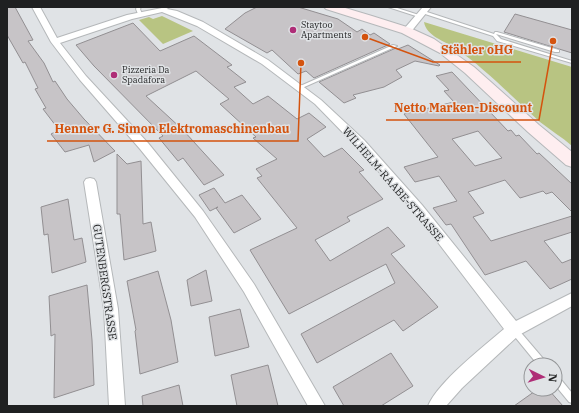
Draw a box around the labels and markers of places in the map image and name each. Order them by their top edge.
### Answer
place label: Staytoo Apartments [301,19,352,40]
marker: Staytoo Apartments [288,25,298,35]
callout: Stähler oHG [433,38,521,62]
place label: Pizzeria Da Spadafora [122,64,170,85]
marker: Pizzeria Da Spadafora [109,70,119,80]
callout: Netto Marken-Discount [386,96,539,120]
callout: Henner G. Simon Elektromaschinenbau [47,117,298,141]

